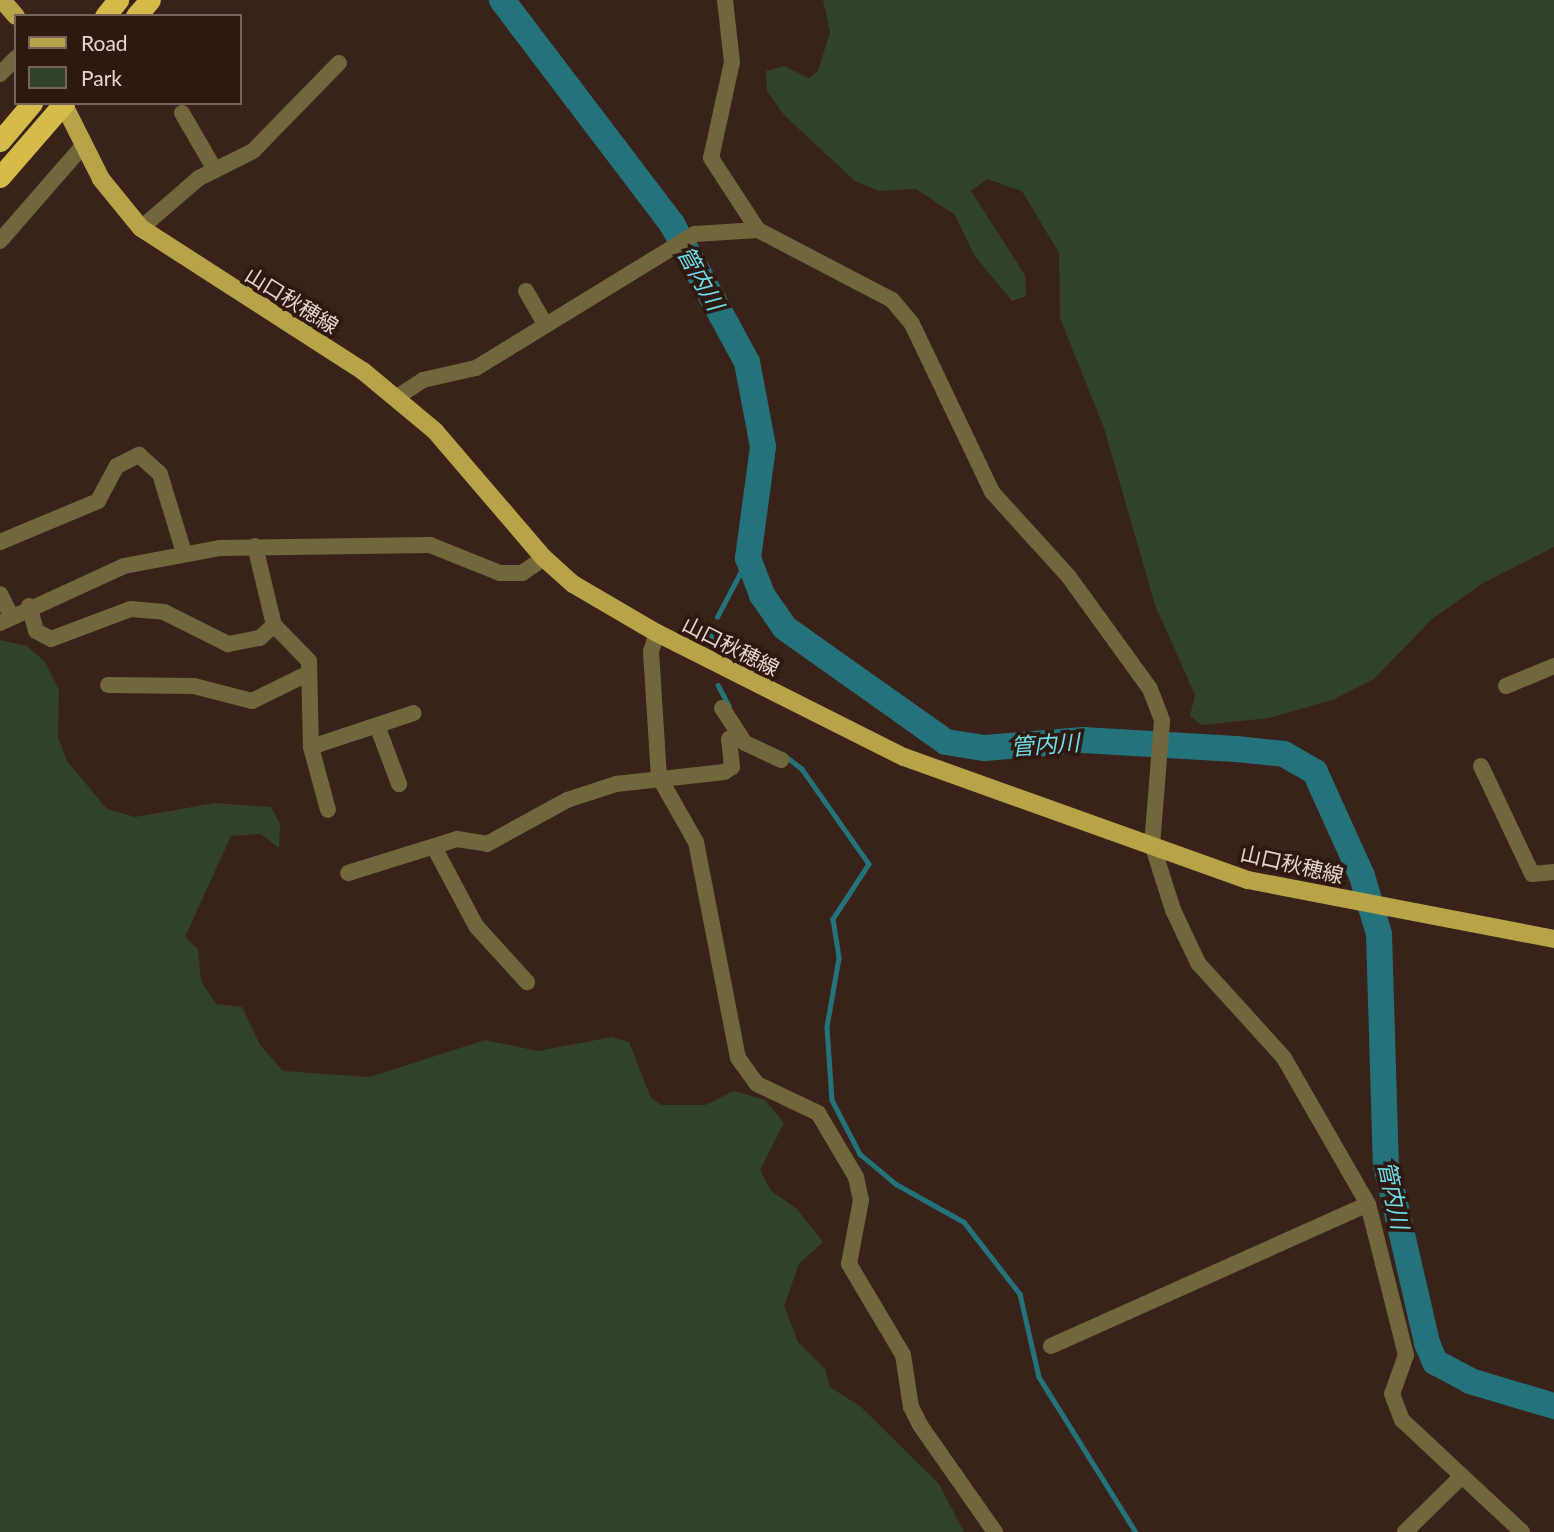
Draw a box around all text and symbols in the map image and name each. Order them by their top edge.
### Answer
legend [14,14,242,105]
text: Road [81,30,128,55]
text: Park [81,65,122,90]
water label: 管内川 [672,241,730,315]
street label: 山口秋穂線 [241,261,343,339]
street label: 山口秋穂線 [679,611,783,681]
water label: 管内川 [1010,728,1080,760]
street label: 山口秋穂線 [1238,840,1346,888]
water label: 管内川 [1373,1158,1415,1232]

